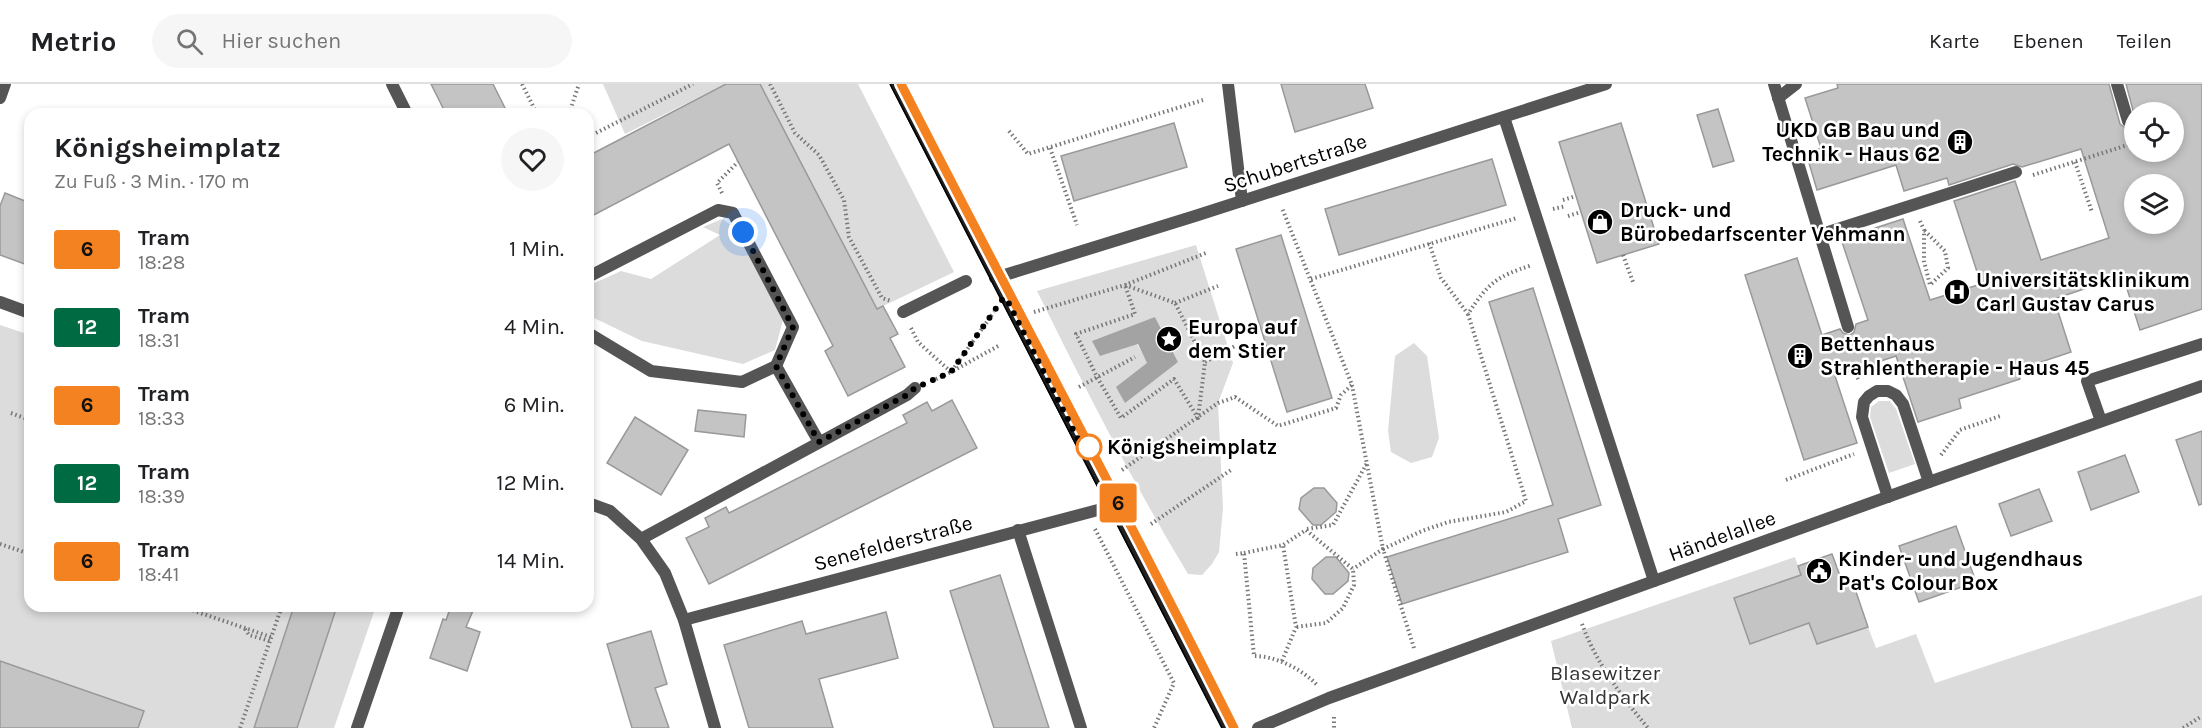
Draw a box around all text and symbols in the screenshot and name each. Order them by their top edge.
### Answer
search box [152,14,572,68]
text: Metrio [30,25,116,58]
icon: search [173,25,206,58]
text: Hier suchen [221,28,341,54]
text: Karte [1929,29,1980,53]
text: Ebenen [2013,29,2084,53]
text: Teilen [2117,29,2172,53]
map controls [2124,102,2184,234]
button: locate [2124,102,2184,162]
place label: UKD GB Bau und Technik - Haus 62 [1762,118,1940,166]
building icon: UKD GB Bau und Technik - Haus 62 [1945,127,1975,157]
button: heart [501,128,564,191]
street label: Schubertstraße [1220,129,1370,197]
text: Königsheimplatz [54,131,281,164]
text: Zu Fuß · 3 Min. · 170 m [54,170,250,193]
button: layers [2124,174,2184,234]
place label: Druck- und Bürobedarfscenter Vehmann [1620,198,1906,246]
shop icon: Druck- und Bürobedarfscenter Vehmann [1585,207,1615,237]
your location [728,217,758,247]
text: Tram [138,225,190,251]
text: 1 Min. [509,236,564,262]
text: 6 [81,237,93,261]
text: 18:28 [138,251,185,274]
place label: Universitätsklinikum Carl Gustav Carus [1976,268,2190,316]
hospital icon: Universitätsklinikum Carl Gustav Carus [1942,277,1972,307]
text: Tram [138,303,190,329]
text: 4 Min. [504,314,564,340]
text: 12 [77,315,97,339]
place label: Europa auf dem Stier [1188,315,1297,363]
place icon: Europa auf dem Stier [1154,324,1184,354]
text: 18:31 [138,329,180,352]
place label: Bettenhaus Strahlentherapie - Haus 45 [1820,332,2090,380]
building icon: Bettenhaus Strahlentherapie - Haus 45 [1785,341,1815,371]
text: Tram [138,381,190,407]
text: 6 Min. [504,392,564,418]
text: 6 [81,393,93,417]
text: 18:33 [138,407,185,430]
marker: Königsheimplatz [1076,434,1102,460]
place label: Königsheimplatz [1107,435,1277,459]
text: Tram [138,459,190,485]
text: 12 Min. [496,470,564,496]
text: 12 [77,471,97,495]
line badge: 6 [1098,484,1138,522]
text: 18:39 [138,485,185,508]
text: 6 [1112,491,1124,515]
street label: Händelallee [1665,506,1779,566]
street label: Senefelderstraße [811,510,975,576]
text: Tram [138,537,190,563]
place label: Kinder- und Jugendhaus Pat's Colour Box [1838,547,2083,595]
text: 14 Min. [497,548,564,574]
text: 6 [81,549,93,573]
public building icon: Kinder- und Jugendhaus Pat's Colour Box [1804,556,1834,586]
text: 18:41 [138,563,179,586]
park label: Blasewitzer Waldpark [1550,661,1660,709]

